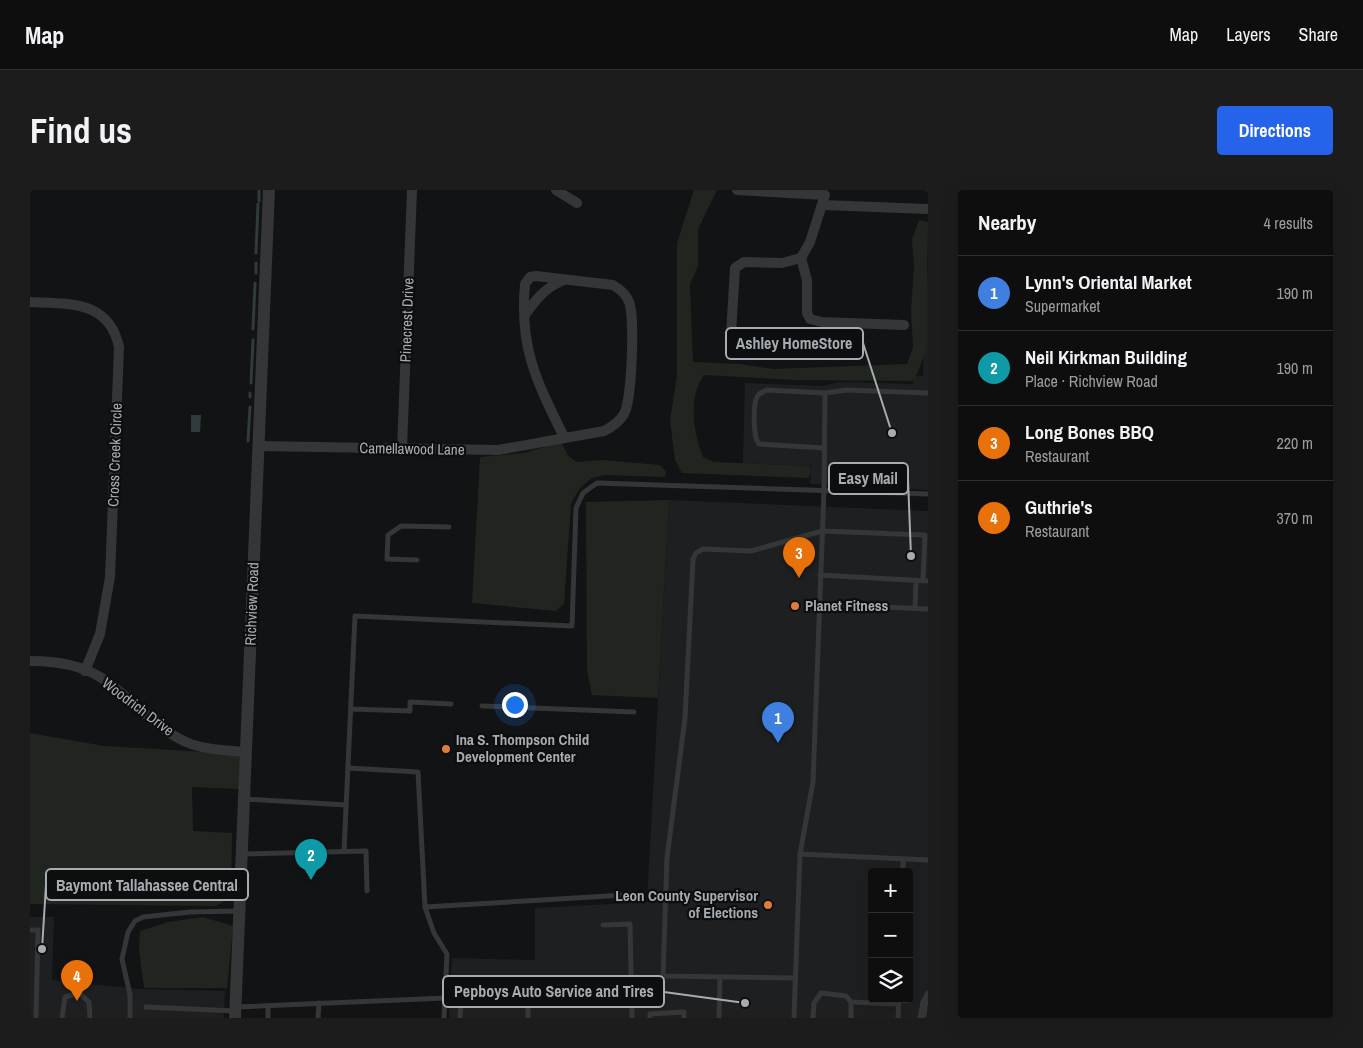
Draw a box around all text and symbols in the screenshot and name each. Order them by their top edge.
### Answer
text: Map [25,19,64,51]
text: Map [1170,22,1198,47]
text: Layers [1226,22,1271,47]
text: Share [1299,22,1338,47]
button: Directions [1217,106,1333,155]
text: Find us [30,107,132,154]
text: Nearby [978,208,1036,237]
text: 4 results [1263,212,1313,234]
text: Lynn's Oriental Market [1025,269,1192,295]
street label: Pinecrest Drive [395,277,418,363]
text: 1 [990,282,998,304]
text: 190 m [1277,282,1313,304]
text: Supermarket [1025,295,1100,317]
callout: Ashley HomeStore [726,328,863,359]
text: Ashley HomeStore [736,332,852,354]
text: Neil Kirkman Building [1025,344,1187,370]
text: 2 [990,357,998,379]
text: 190 m [1277,357,1313,379]
text: Place · Richview Road [1025,370,1158,392]
street label: Cross Creek Circle [102,403,127,507]
text: Long Bones BBQ [1025,419,1154,445]
text: 3 [990,432,998,454]
text: 220 m [1277,432,1313,454]
street label: Camellawood Lane [359,437,465,460]
text: Restaurant [1025,445,1089,467]
callout: Easy Mail [829,463,908,494]
text: Easy Mail [838,467,898,489]
text: Guthrie's [1025,494,1093,520]
text: 4 [990,507,998,529]
text: 370 m [1277,507,1313,529]
text: Restaurant [1025,520,1089,542]
pin: 3 [783,537,815,578]
street label: Richview Road [240,562,263,646]
place label: Planet Fitness [805,595,889,616]
marker: Planet Fitness [789,600,801,612]
street label: Woodrich Drive [98,673,179,741]
your location [502,692,528,718]
pin: 1 [762,702,794,743]
place label: Ina S. Thompson Child Development Center [456,729,589,767]
marker: Ina S. Thompson Child Development Center [440,743,452,755]
pin: 2 [295,839,327,880]
map controls [868,868,913,1003]
button: + [868,868,913,913]
callout: Baymont Tallahassee Central [46,869,248,900]
text: Baymont Tallahassee Central [56,874,238,896]
place label: Leon County Supervisor of Elections [615,885,758,923]
marker: Leon County Supervisor of Elections [762,899,774,911]
button: − [868,913,913,958]
button: layers [868,958,913,1003]
pin: 4 [61,960,93,1001]
callout: Pepboys Auto Service and Tires [443,976,664,1007]
text: Pepboys Auto Service and Tires [454,980,654,1002]

